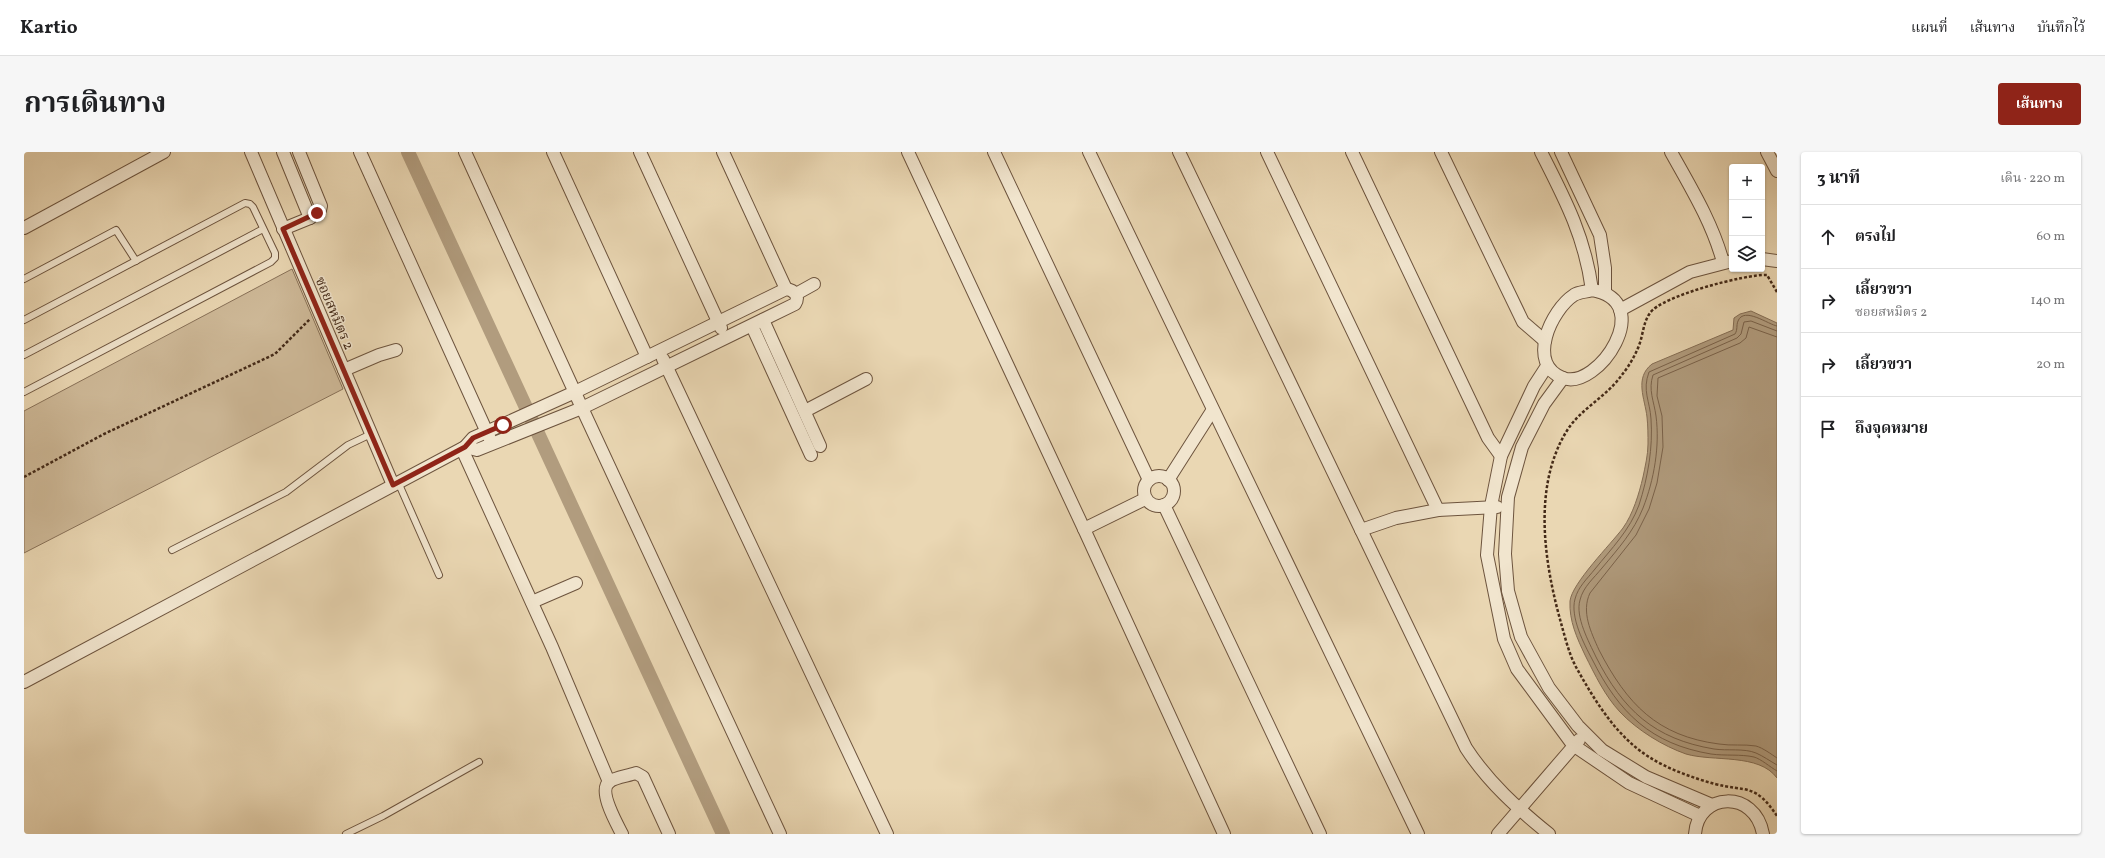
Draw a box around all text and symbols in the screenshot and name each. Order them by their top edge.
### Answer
text: Kartio [20,15,78,41]
text: แผนที่ [1911,19,1948,38]
text: เส้นทาง [1970,19,2015,38]
text: บันทึกไว้ [2037,19,2085,38]
button: เส้นทาง [1998,83,2081,125]
text: การเดินทาง [24,85,166,124]
map controls [1729,164,1765,272]
button: + [1729,164,1765,200]
text: 3 นาที [1817,167,1860,190]
text: เดิน · 220 m [2000,170,2065,188]
button: − [1729,200,1765,236]
route end [308,204,326,222]
icon: ahead [1817,226,1839,248]
text: ตรงไป [1855,227,1896,248]
text: 60 m [2037,228,2065,246]
button: layers [1729,236,1765,272]
street label: ซอยสหมิตร 2 [310,274,358,353]
text: เลี้ยวขวา [1855,280,1912,301]
icon: right [1817,290,1839,312]
text: 140 m [2031,292,2065,310]
text: ซอยสหมิตร 2 [1855,304,1927,322]
icon: right [1817,354,1839,376]
text: เลี้ยวขวา [1855,355,1912,376]
text: 20 m [2036,356,2065,374]
route start [494,416,512,434]
icon: arrive [1817,418,1839,440]
text: ถึงจุดหมาย [1855,419,1928,440]

